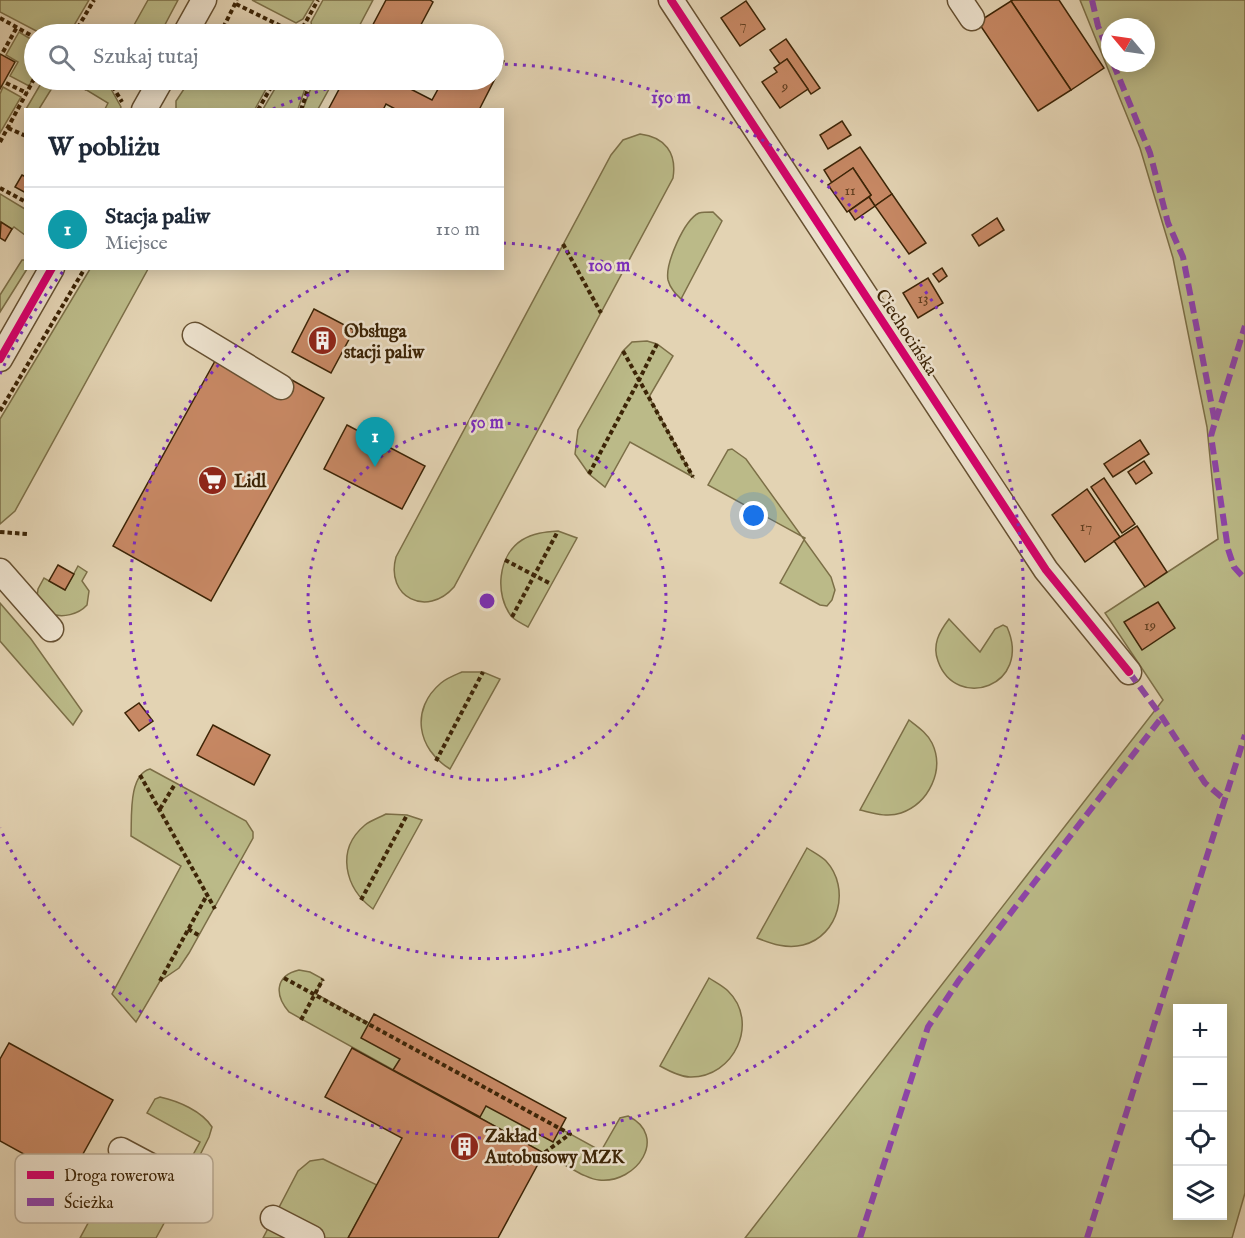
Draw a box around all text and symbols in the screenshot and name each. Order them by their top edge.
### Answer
house number: 7 [739,15,747,34]
north arrow [1101,18,1155,72]
search box [24,24,504,90]
icon: search [45,41,78,74]
text: Szukaj tutaj [93,43,198,71]
house number: 9 [781,77,788,96]
text: 150 m [651,87,691,110]
text: W pobliżu [48,131,160,164]
house number: 11 [844,181,856,200]
text: Stacja paliw [105,203,210,231]
text: 1 [64,217,71,242]
text: 110 m [436,217,480,242]
text: Miejsce [105,231,168,256]
text: 100 m [588,255,630,278]
street label: Ciechocińska [869,285,942,381]
house number: 13 [917,289,929,308]
place label: Obsługa stacji paliw [344,321,425,365]
building icon: Obsługa stacji paliw [307,325,339,357]
text: 50 m [470,412,504,435]
pin: 1 [356,418,394,467]
supermarket icon: Lidl [197,465,229,497]
place label: Lidl [234,471,267,494]
your location [739,501,768,530]
house number: 17 [1080,517,1092,536]
centre of rings [477,591,497,611]
house number: 19 [1144,616,1156,635]
map controls [1173,1004,1227,1220]
button: + [1173,1004,1227,1058]
button: − [1173,1058,1227,1112]
button: locate [1173,1112,1227,1166]
place label: Zakład Autobusowy MZK [484,1126,625,1170]
building icon: Zakład Autobusowy MZK [448,1130,480,1162]
legend [15,1154,213,1223]
button: layers [1173,1166,1227,1220]
text: Droga rowerowa [64,1167,174,1187]
text: Ścieżka [64,1192,114,1214]

